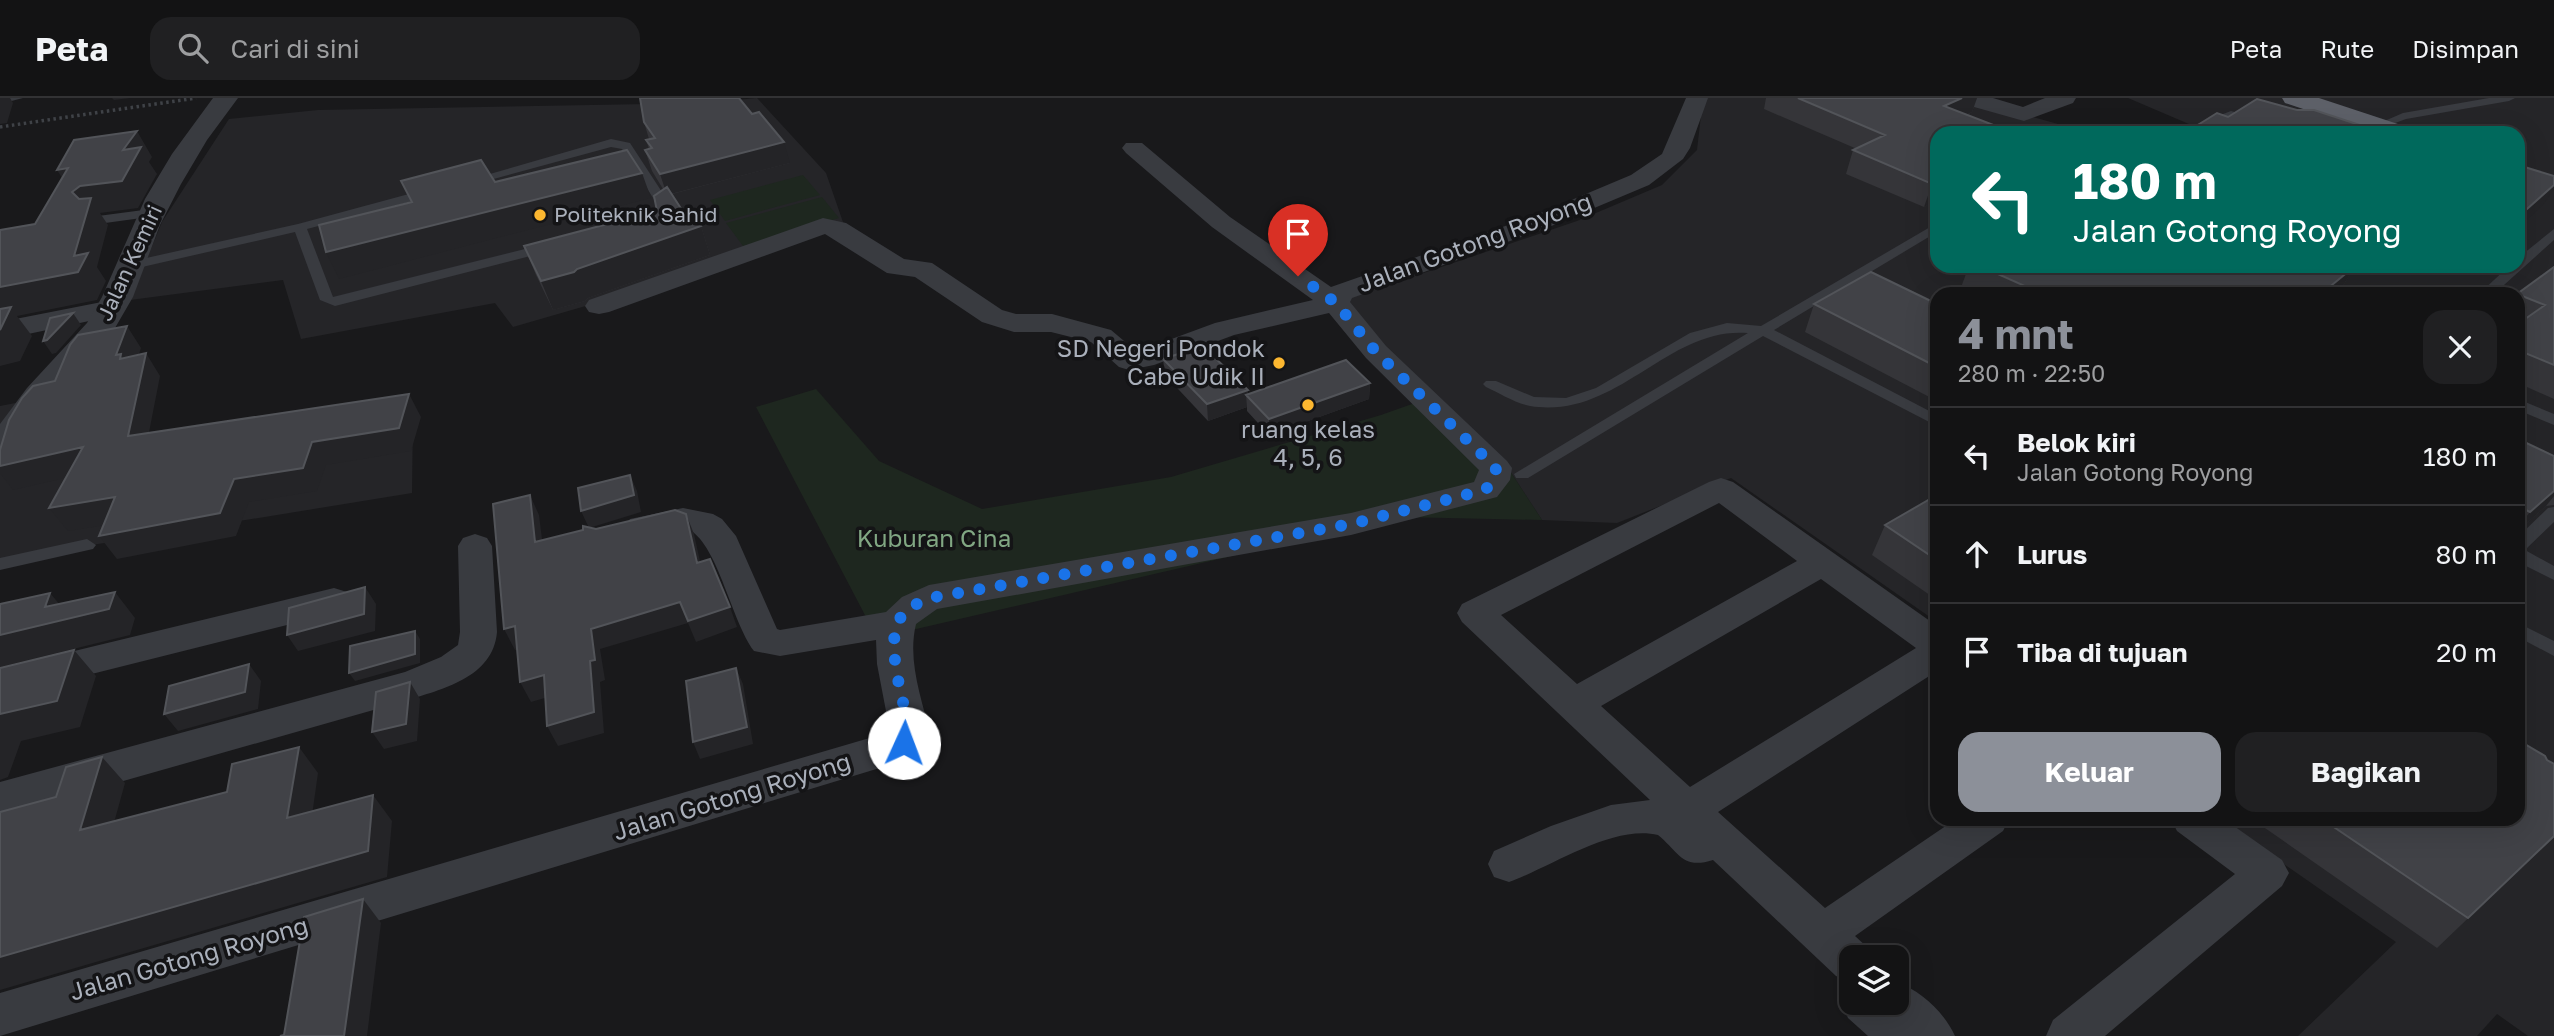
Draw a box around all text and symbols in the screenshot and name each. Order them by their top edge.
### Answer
search box [150,17,640,80]
text: Peta [35,29,108,68]
icon: search [174,29,212,67]
text: Cari di sini [230,33,360,64]
text: Peta [2230,34,2282,63]
text: Rute [2320,34,2374,63]
text: Disimpan [2412,34,2519,63]
text: 180 m [2073,151,2217,210]
icon: left [1958,154,2049,245]
street label: Jalan Gotong Royong [1354,186,1595,297]
street label: Jalan Kemiri [91,201,167,325]
place label: Politeknik Sahid [554,201,717,227]
pin [1268,204,1328,276]
marker: Politeknik Sahid [532,207,548,223]
text: Jalan Gotong Royong [2073,211,2402,249]
icon: arrive [1279,215,1317,253]
text: 4 mnt [1958,308,2074,358]
button: close [2423,310,2497,384]
place label: SD Negeri Pondok Cabe Udik II [1057,333,1265,390]
marker: SD Negeri Pondok Cabe Udik II [1271,355,1287,371]
text: 280 m · 22:50 [1958,359,2105,387]
marker: ruang kelas 4, 5, 6 [1300,397,1316,413]
place label: ruang kelas 4, 5, 6 [1241,414,1375,471]
text: Belok kiri [2017,427,2136,458]
icon: left [1958,437,1996,475]
text: 180 m [2423,441,2497,472]
text: Jalan Gotong Royong [2017,458,2253,486]
park label: Kuburan Cina [857,523,1011,552]
icon: ahead [1958,535,1996,573]
text: Lurus [2017,539,2087,570]
text: 80 m [2436,539,2497,570]
icon: arrive [1958,633,1996,671]
text: Tiba di tujuan [2017,637,2187,668]
text: 20 m [2436,637,2497,668]
position arrow [867,706,941,780]
button: Keluar [1958,732,2221,812]
button: Bagikan [2235,732,2497,812]
street label: Jalan Gotong Royong [609,746,854,845]
street label: Jalan Gotong Royong [66,910,311,1005]
map controls [1839,945,1909,1015]
button: layers [1839,945,1909,1015]

